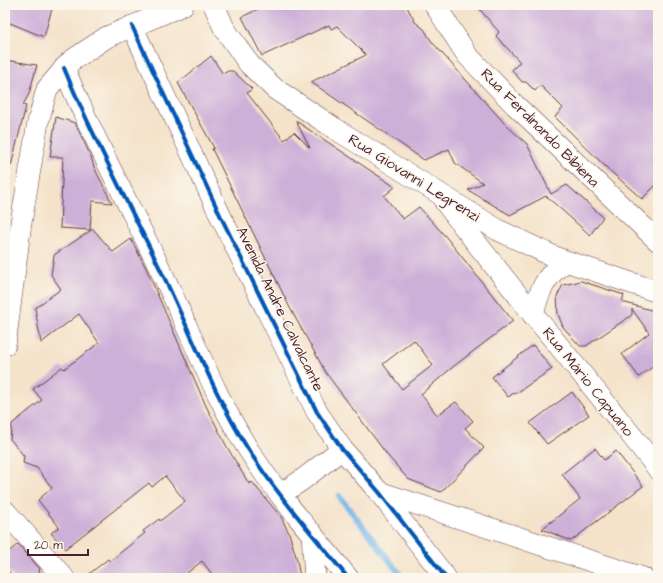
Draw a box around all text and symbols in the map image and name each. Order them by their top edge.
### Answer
street label: Rua Ferdinando Bibiena [476,64,604,192]
street label: Rua Giovanni Legrenzi [344,129,484,228]
street label: Avenida Andre Calvalcante [231,223,329,395]
street label: Rua Mário Capuano [537,323,639,441]
scale bar [28,531,88,557]
text: 20 m [34,537,63,554]

